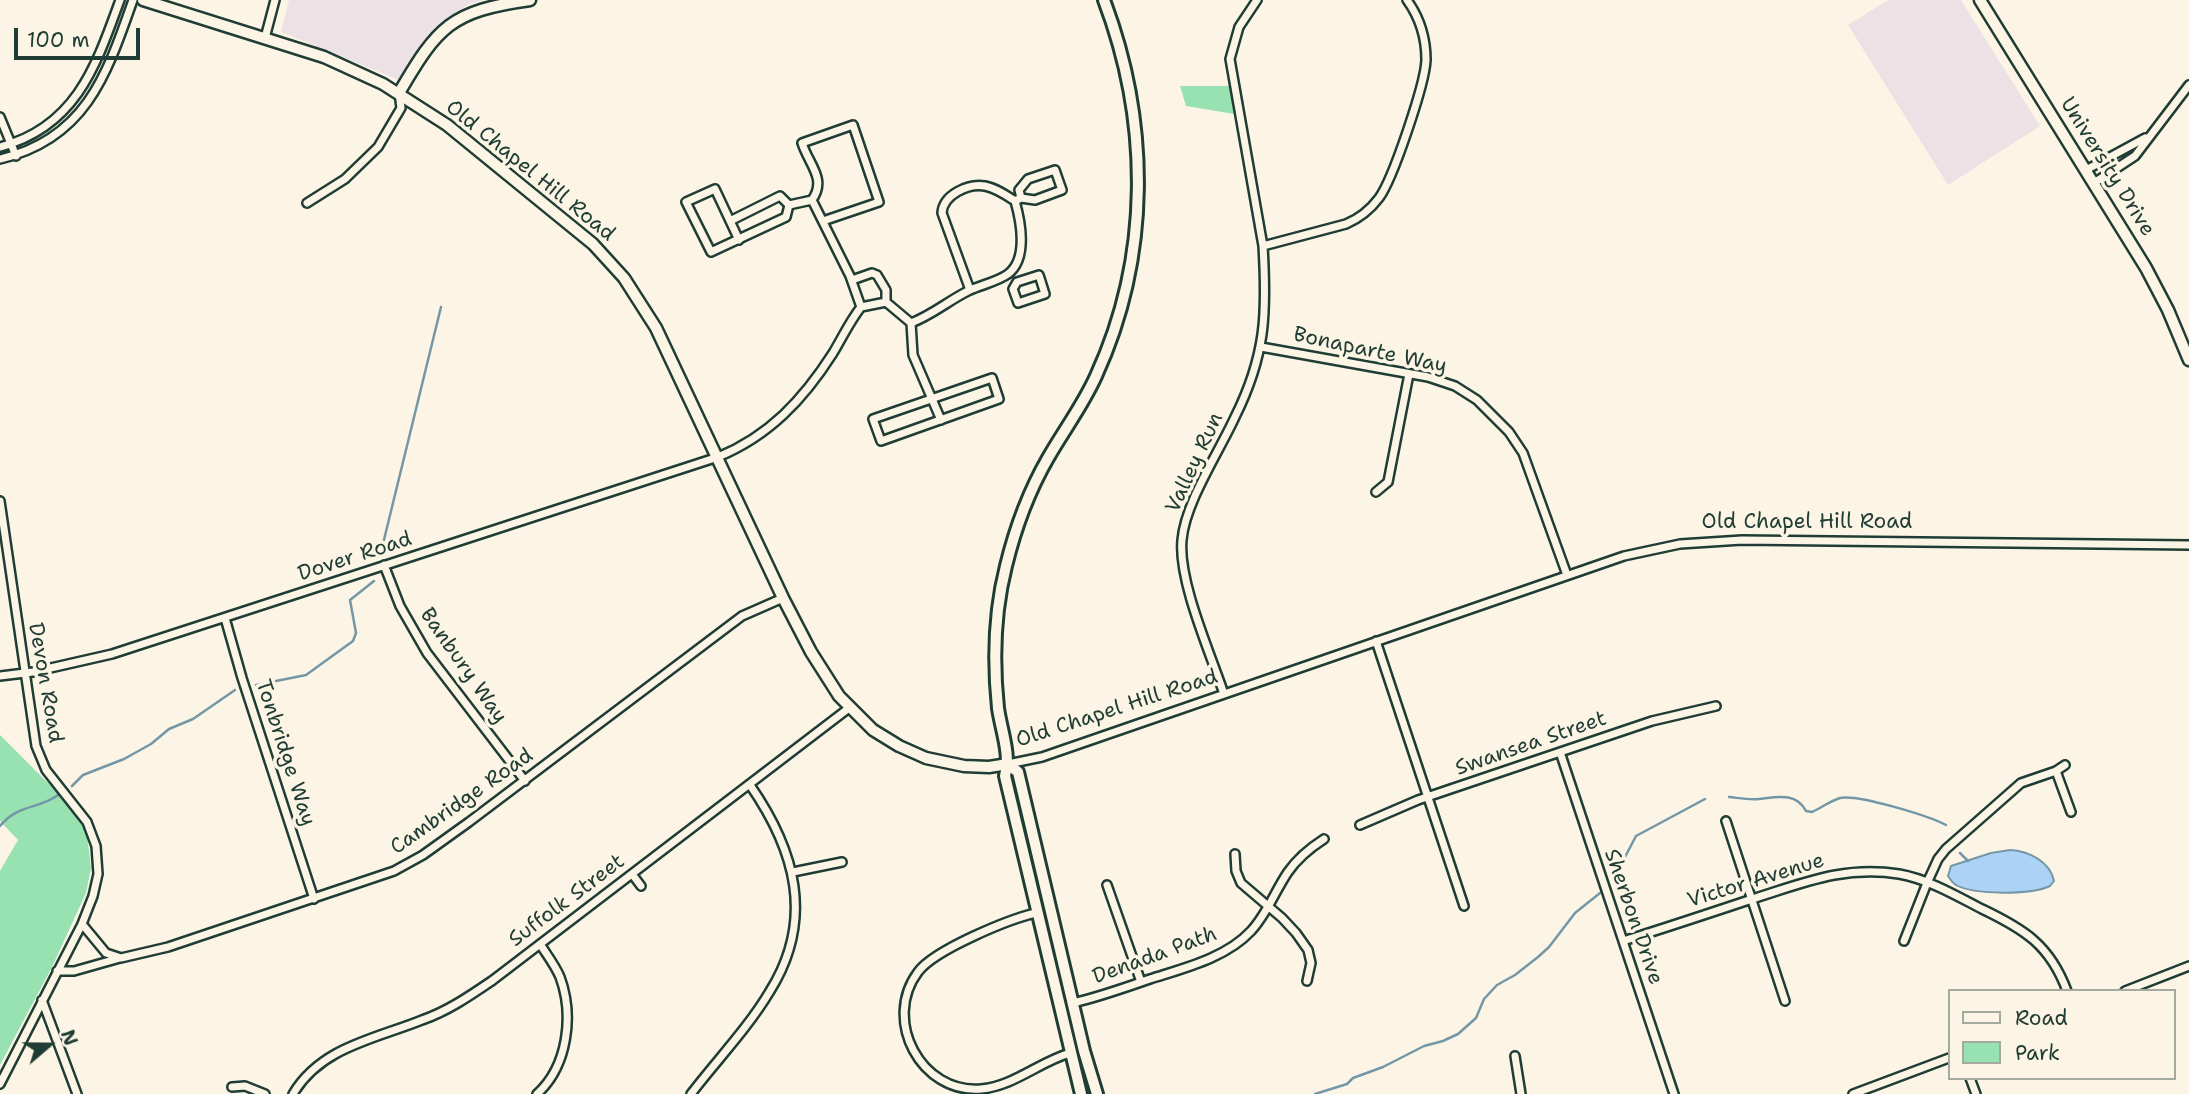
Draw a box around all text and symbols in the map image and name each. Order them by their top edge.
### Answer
scale bar [18,14,144,58]
text: 100 m [27,26,90,54]
street label: University Drive [2054,93,2160,241]
street label: Old Chapel Hill Road [440,95,620,247]
street label: Bonaparte Way [1291,322,1449,380]
street label: Valley Run [1161,409,1229,517]
street label: Old Chapel Hill Road [1702,510,1912,536]
street label: Dover Road [295,527,415,587]
street label: Banbury Way [414,603,512,729]
street label: Devon Road [22,621,68,745]
street label: Old Chapel Hill Road [1013,664,1221,754]
street label: Tonbridge Way [250,677,320,829]
street label: Swansea Street [1452,706,1610,782]
street label: Cambridge Road [386,743,538,861]
street label: Sherbon Drive [1598,846,1668,988]
street label: Victor Avenue [1684,848,1828,914]
street label: Suffolk Street [504,849,630,953]
street label: Denada Path [1089,922,1221,990]
legend [1948,989,2175,1080]
text: Road [2015,1004,2068,1032]
north arrow [14,1010,84,1080]
text: N [55,1026,84,1049]
text: Park [2015,1039,2060,1067]

